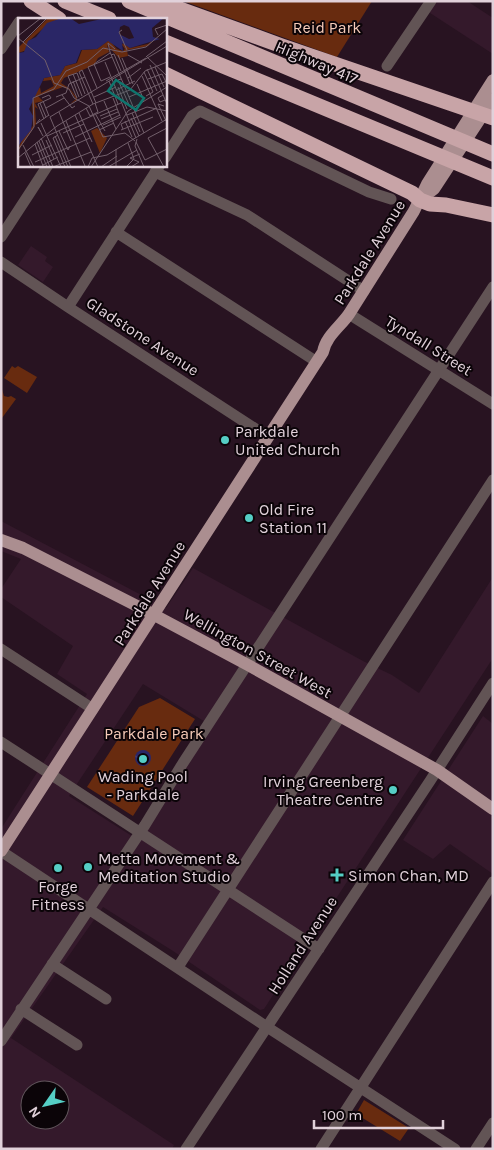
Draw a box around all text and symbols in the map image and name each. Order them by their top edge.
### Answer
inset map [18,18,166,166]
park label: Reid Park [293,18,361,37]
street label: Highway 417 [273,37,361,88]
street label: Parkdale Avenue [330,196,409,308]
street label: Gladstone Avenue [83,293,203,380]
street label: Tyndall Street [382,311,476,380]
place label: Parkdale United Church [235,422,340,459]
marker: Parkdale United Church [219,434,231,446]
place label: Old Fire Station 11 [259,500,327,537]
marker: Old Fire Station 11 [243,512,255,524]
street label: Parkdale Avenue [110,537,189,649]
street label: Wellington Street West [180,605,335,702]
park label: Parkdale Park [104,724,204,743]
marker: Wading Pool - Parkdale [137,753,149,765]
place label: Wading Pool - Parkdale [98,767,188,804]
place label: Irving Greenberg Theatre Centre [263,772,383,809]
marker: Irving Greenberg Theatre Centre [387,784,399,796]
place label: Metta Movement & Meditation Studio [98,849,240,886]
marker: Metta Movement & Meditation Studio [82,861,94,873]
marker: Forge Fitness [52,862,64,874]
place label: Simon Chan, MD [348,866,469,885]
marker: Simon Chan, MD [330,868,344,882]
place label: Forge Fitness [31,877,85,914]
street label: Holland Avenue [264,893,341,998]
north arrow [20,1080,70,1130]
scale bar [314,1098,443,1130]
text: N [25,1103,44,1121]
text: 100 m [322,1106,362,1124]

